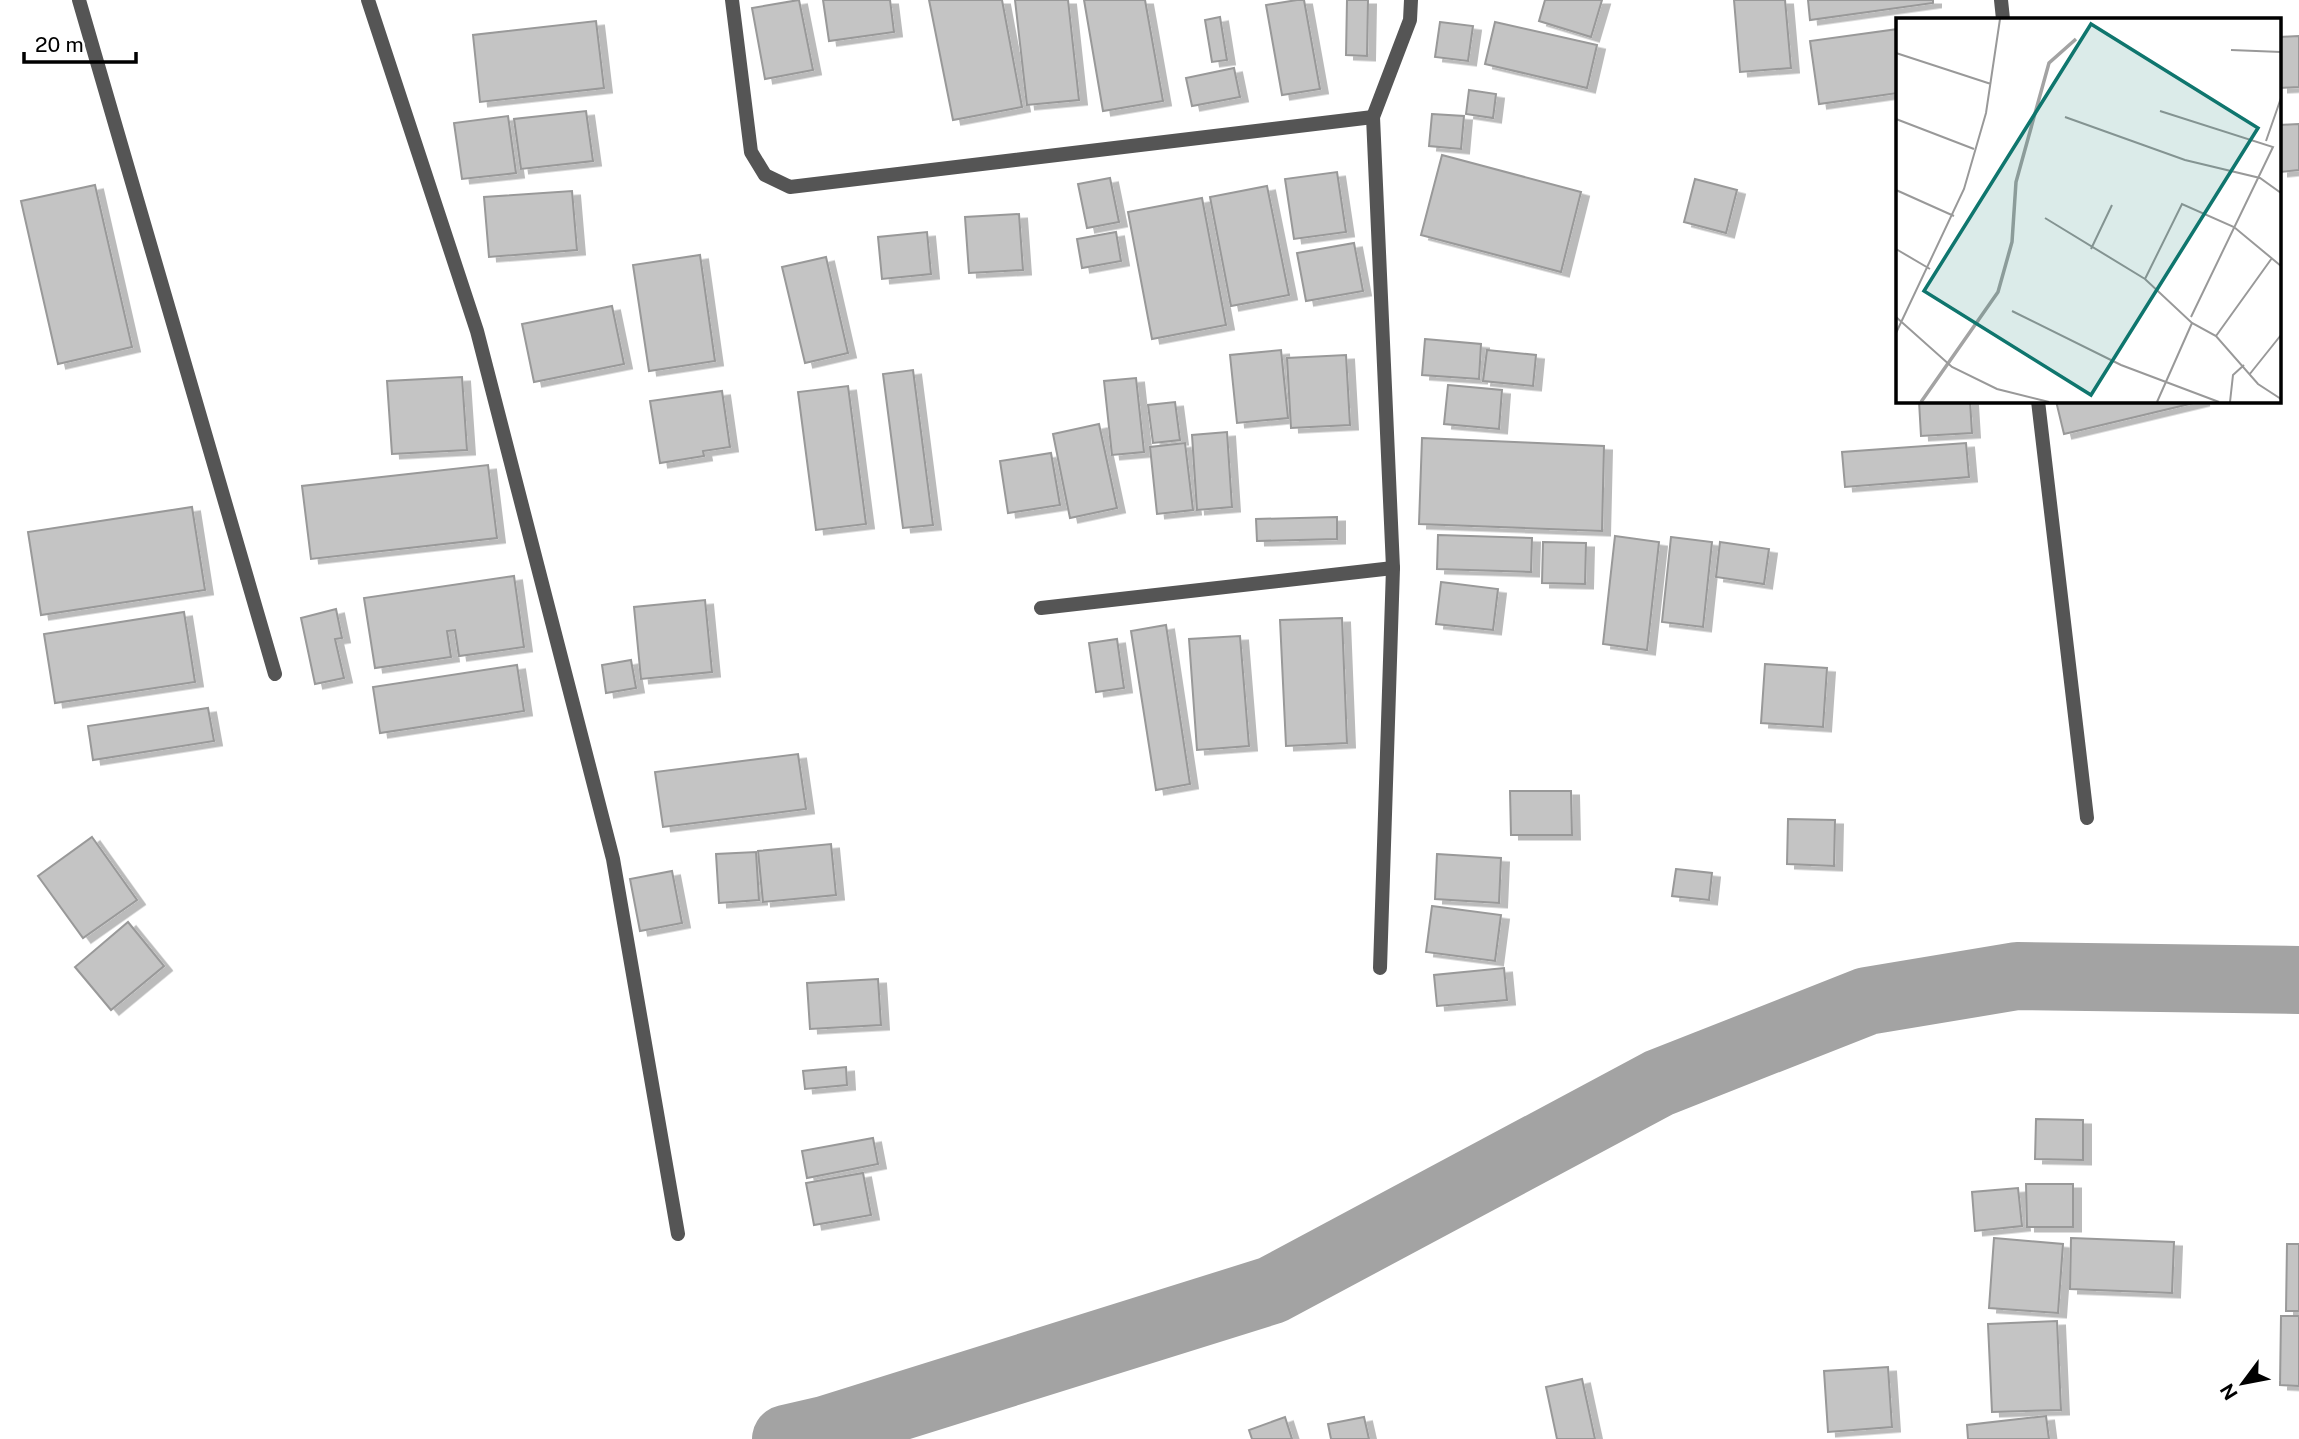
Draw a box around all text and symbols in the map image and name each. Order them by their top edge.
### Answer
inset map [1896,18,2282,402]
scale bar [24,21,136,65]
text: 20 m [35,32,84,57]
north arrow [2208,1348,2278,1418]
text: N [2215,1380,2242,1404]

